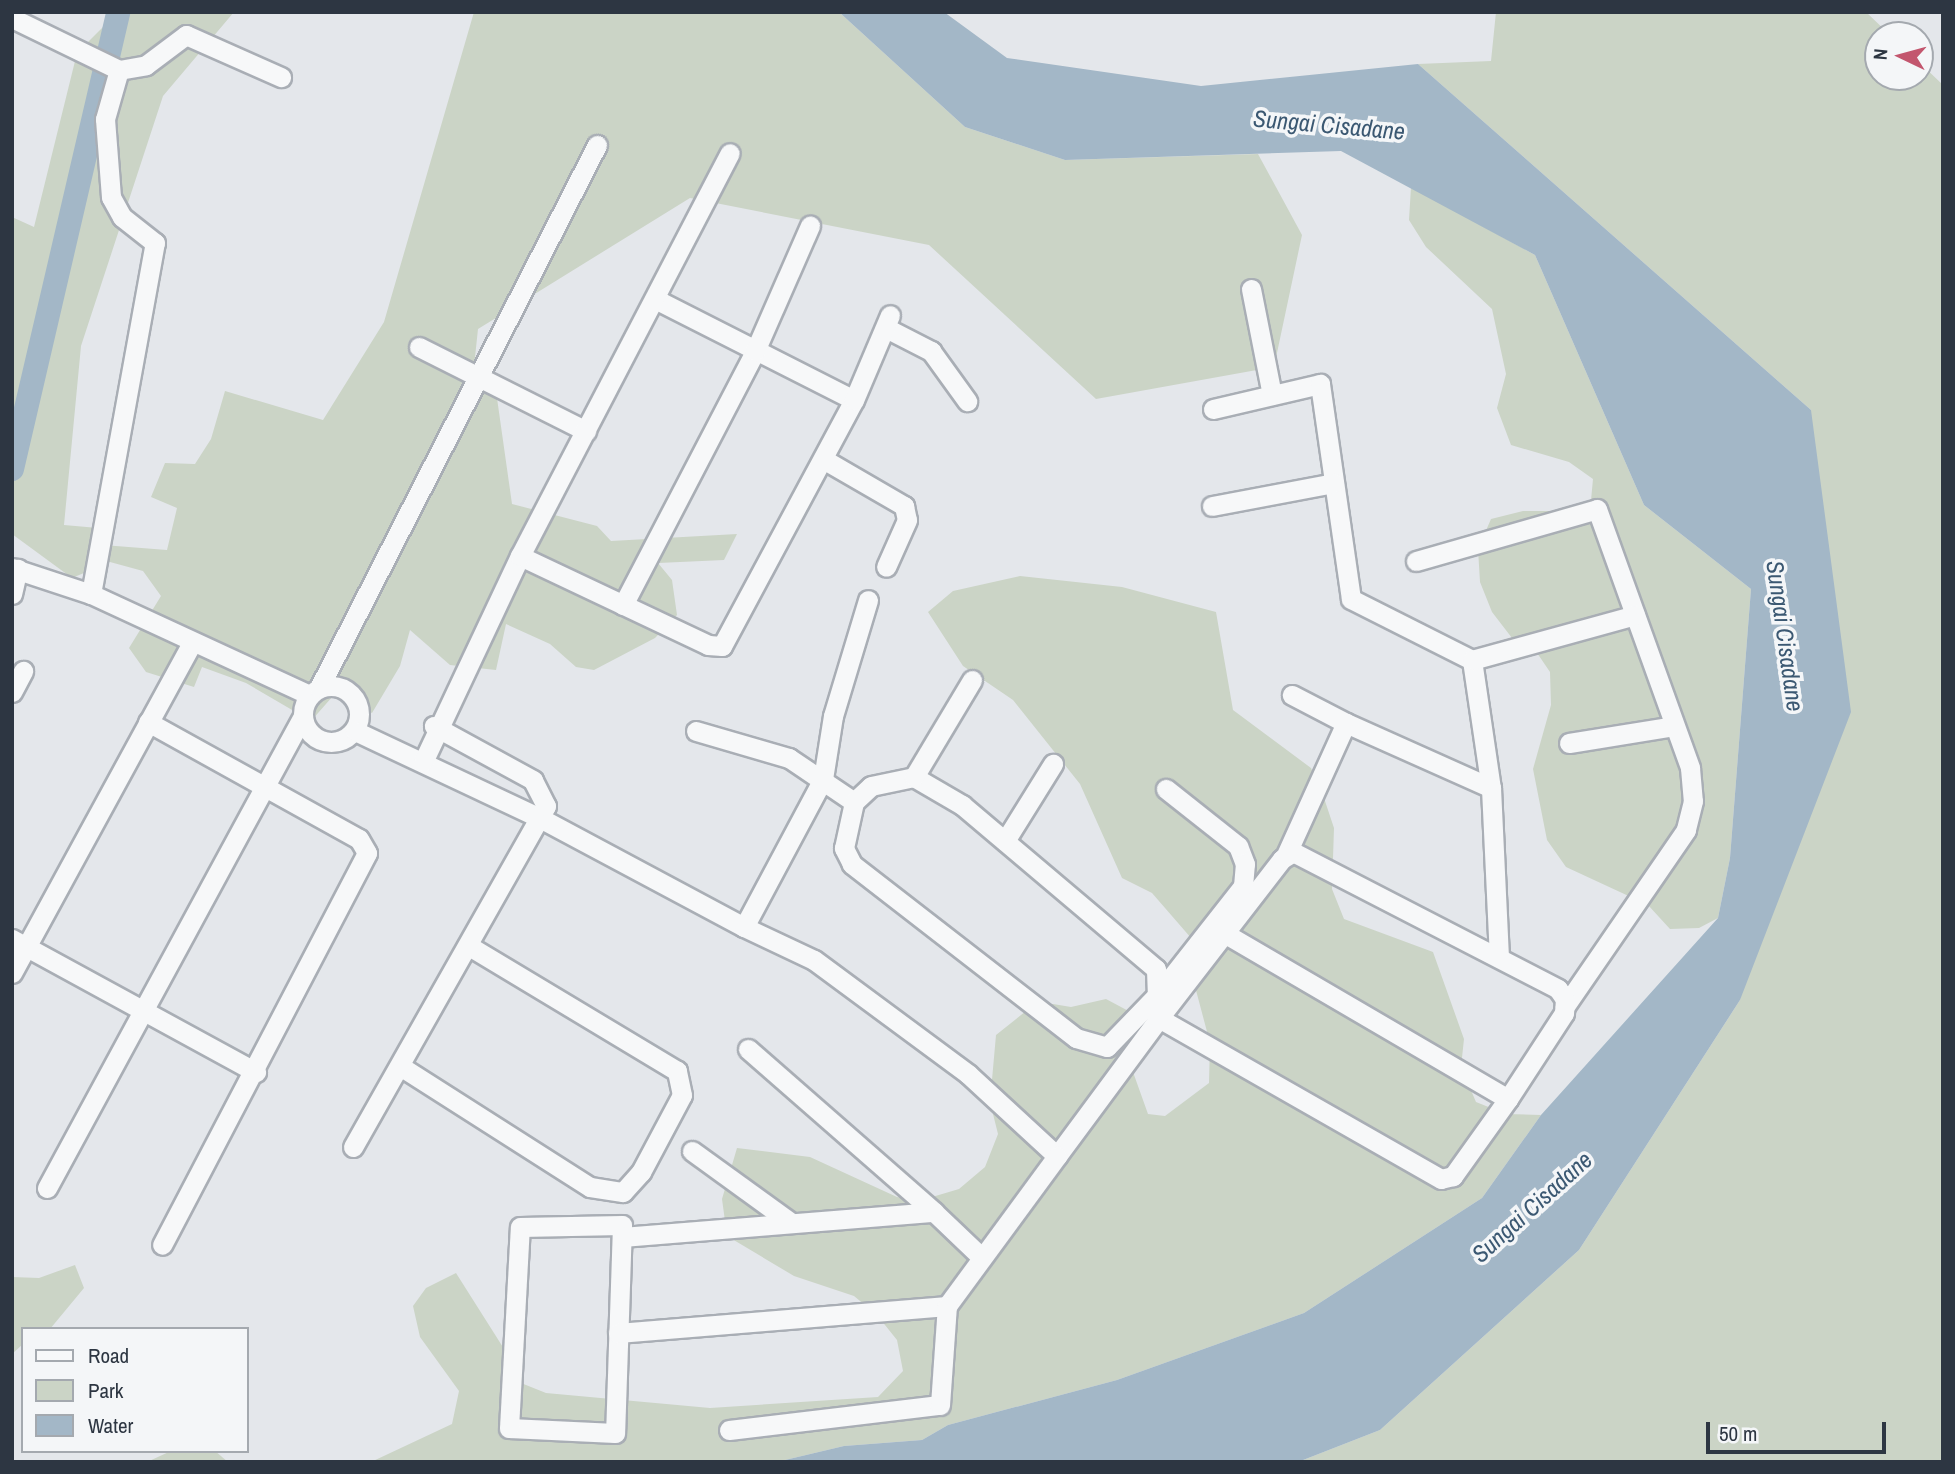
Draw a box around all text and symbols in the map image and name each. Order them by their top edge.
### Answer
north arrow [1864,21,1934,91]
text: N [1867,48,1894,61]
water label: Sungai Cisadane [1252,104,1406,146]
water label: Sungai Cisadane [1760,559,1810,713]
water label: Sungai Cisadane [1466,1145,1598,1269]
legend [21,1327,248,1453]
text: Road [88,1341,129,1370]
text: Park [88,1376,123,1405]
scale bar [1710,1408,1890,1452]
text: Water [88,1411,133,1440]
text: 50 m [1719,1419,1757,1448]

